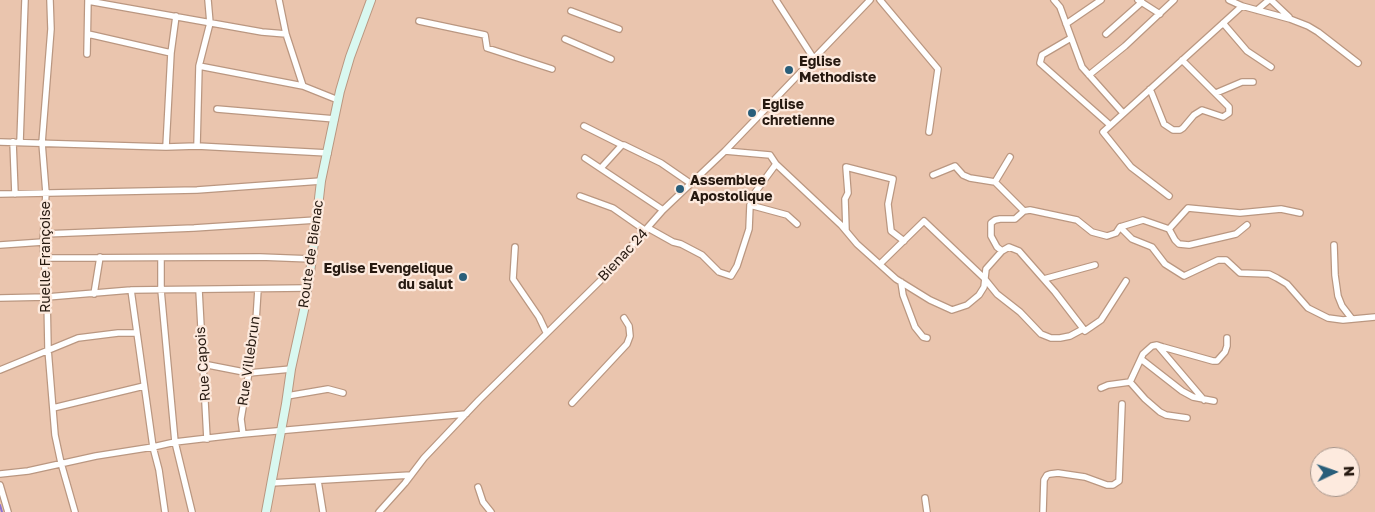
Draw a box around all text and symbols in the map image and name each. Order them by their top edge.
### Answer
place label: Eglise Methodiste [799,54,876,86]
marker: Eglise Methodiste [783,64,795,76]
place label: Eglise chretienne [762,97,835,130]
marker: Eglise chretienne [746,107,758,119]
place label: Assemblee Apostolique [690,173,772,206]
marker: Assemblee Apostolique [674,183,686,195]
street label: Route de Bienac [295,199,327,309]
street label: Ruelle Françoise [38,201,54,313]
street label: Bienac 24 [595,225,651,285]
place label: Eglise Evengelique du salut [324,261,453,294]
marker: Eglise Evengelique du salut [457,271,469,283]
street label: Rue Villebrun [234,315,264,407]
street label: Rue Capois [192,326,214,402]
north arrow [1310,447,1360,497]
text: N [1341,465,1358,477]

